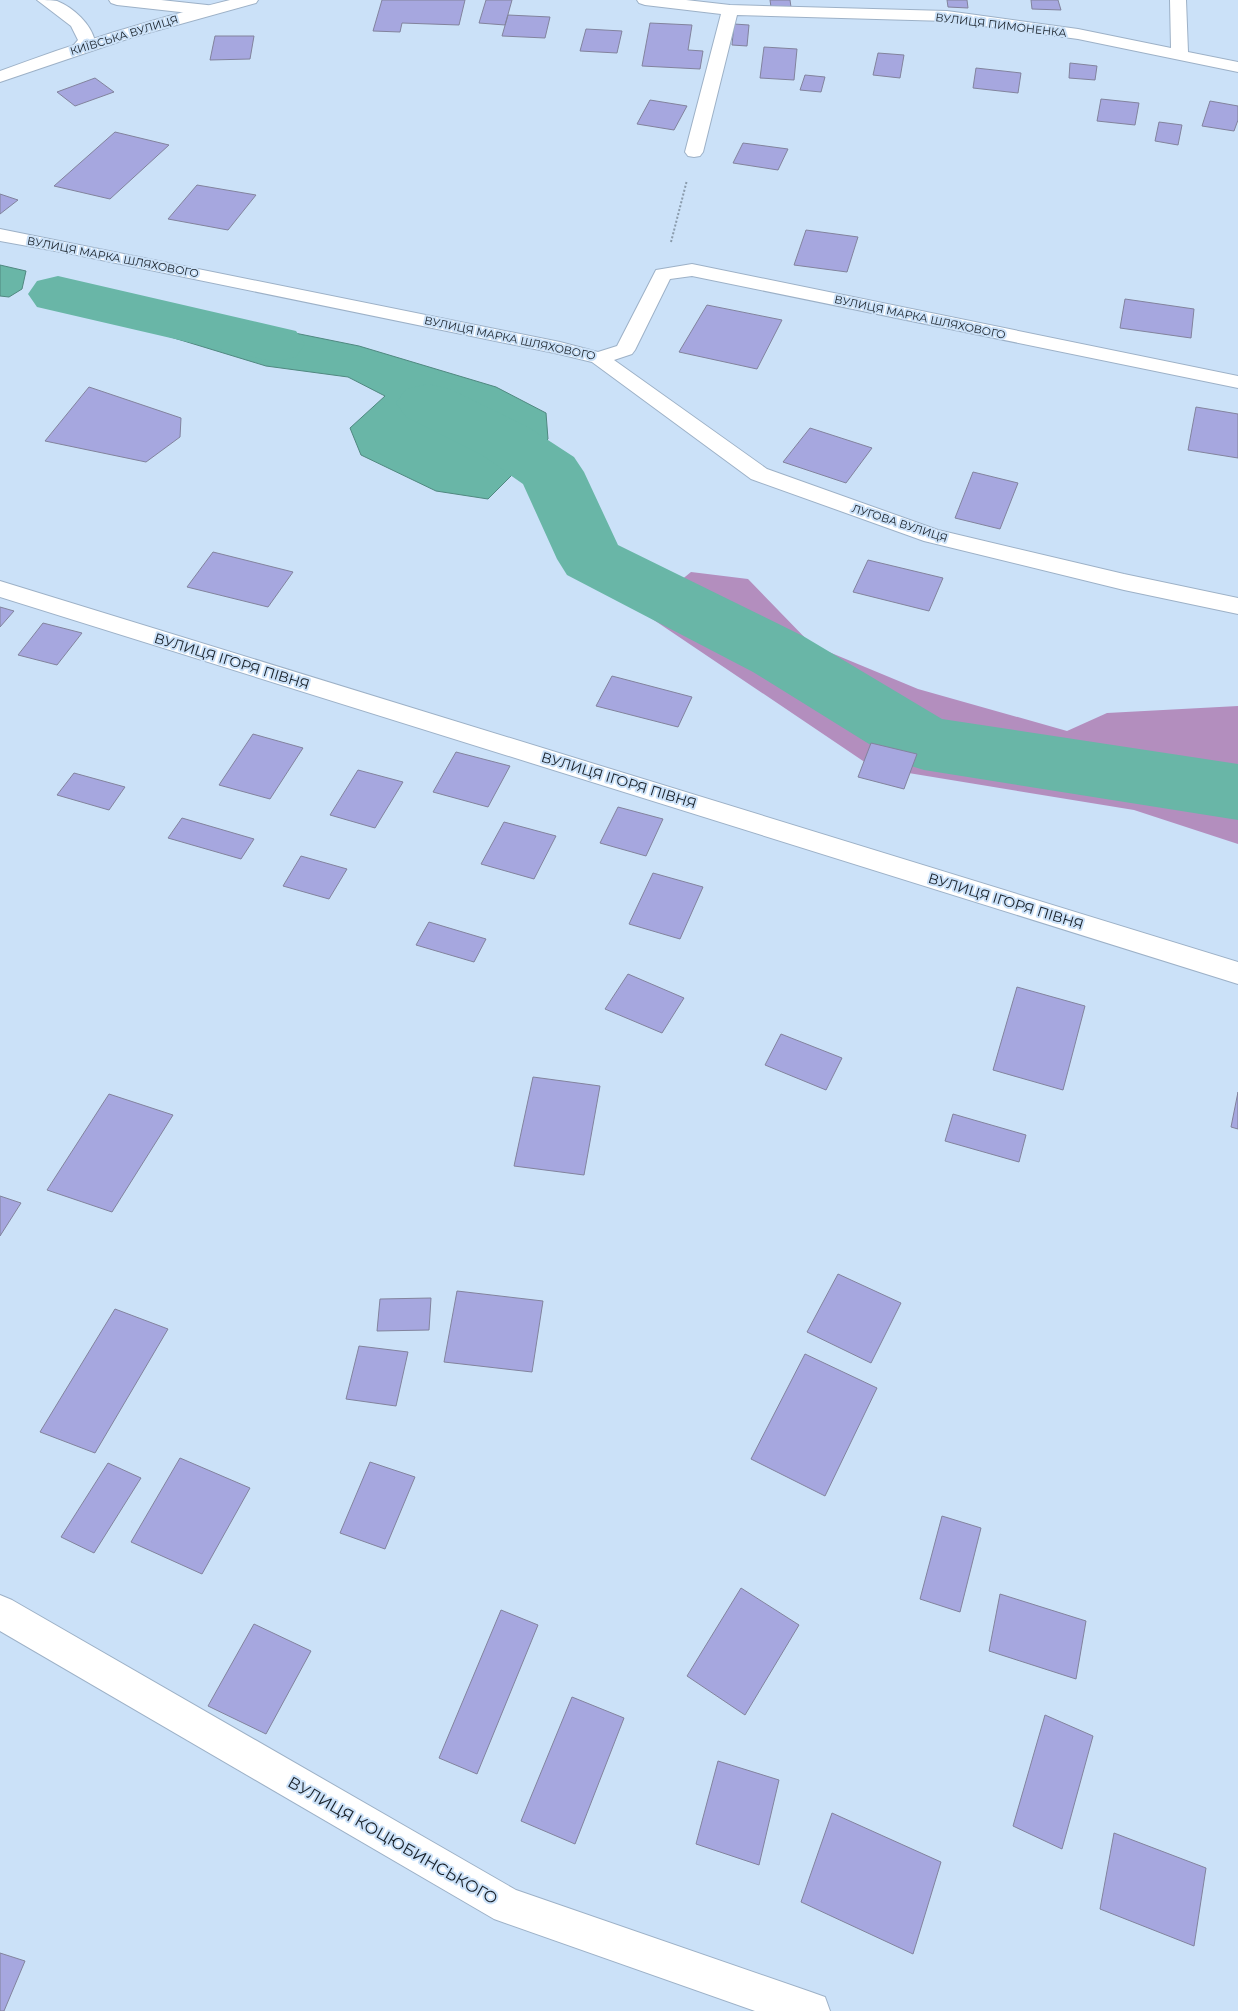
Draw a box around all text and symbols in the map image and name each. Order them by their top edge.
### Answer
street label: ВУЛИЦЯ ПИМОНЕНКА [935,10,1068,40]
street label: КИЇВСЬКА ВУЛИЦЯ [68,12,180,58]
street label: ВУЛИЦЯ МАРКА ШЛЯХОВОГО [26,233,200,281]
street label: ВУЛИЦЯ МАРКА ШЛЯХОВОГО [833,292,1007,342]
street label: ВУЛИЦЯ МАРКА ШЛЯХОВОГО [423,313,597,363]
street label: ЛУГОВА ВУЛИЦЯ [850,501,950,545]
street label: ВУЛИЦЯ ІГОРЯ ПІВНЯ [152,629,312,693]
street label: ВУЛИЦЯ ІГОРЯ ПІВНЯ [539,748,699,812]
street label: ВУЛИЦЯ ІГОРЯ ПІВНЯ [926,869,1086,933]
street label: ВУЛИЦЯ КОЦЮБИНСЬКОГО [285,1772,501,1908]

